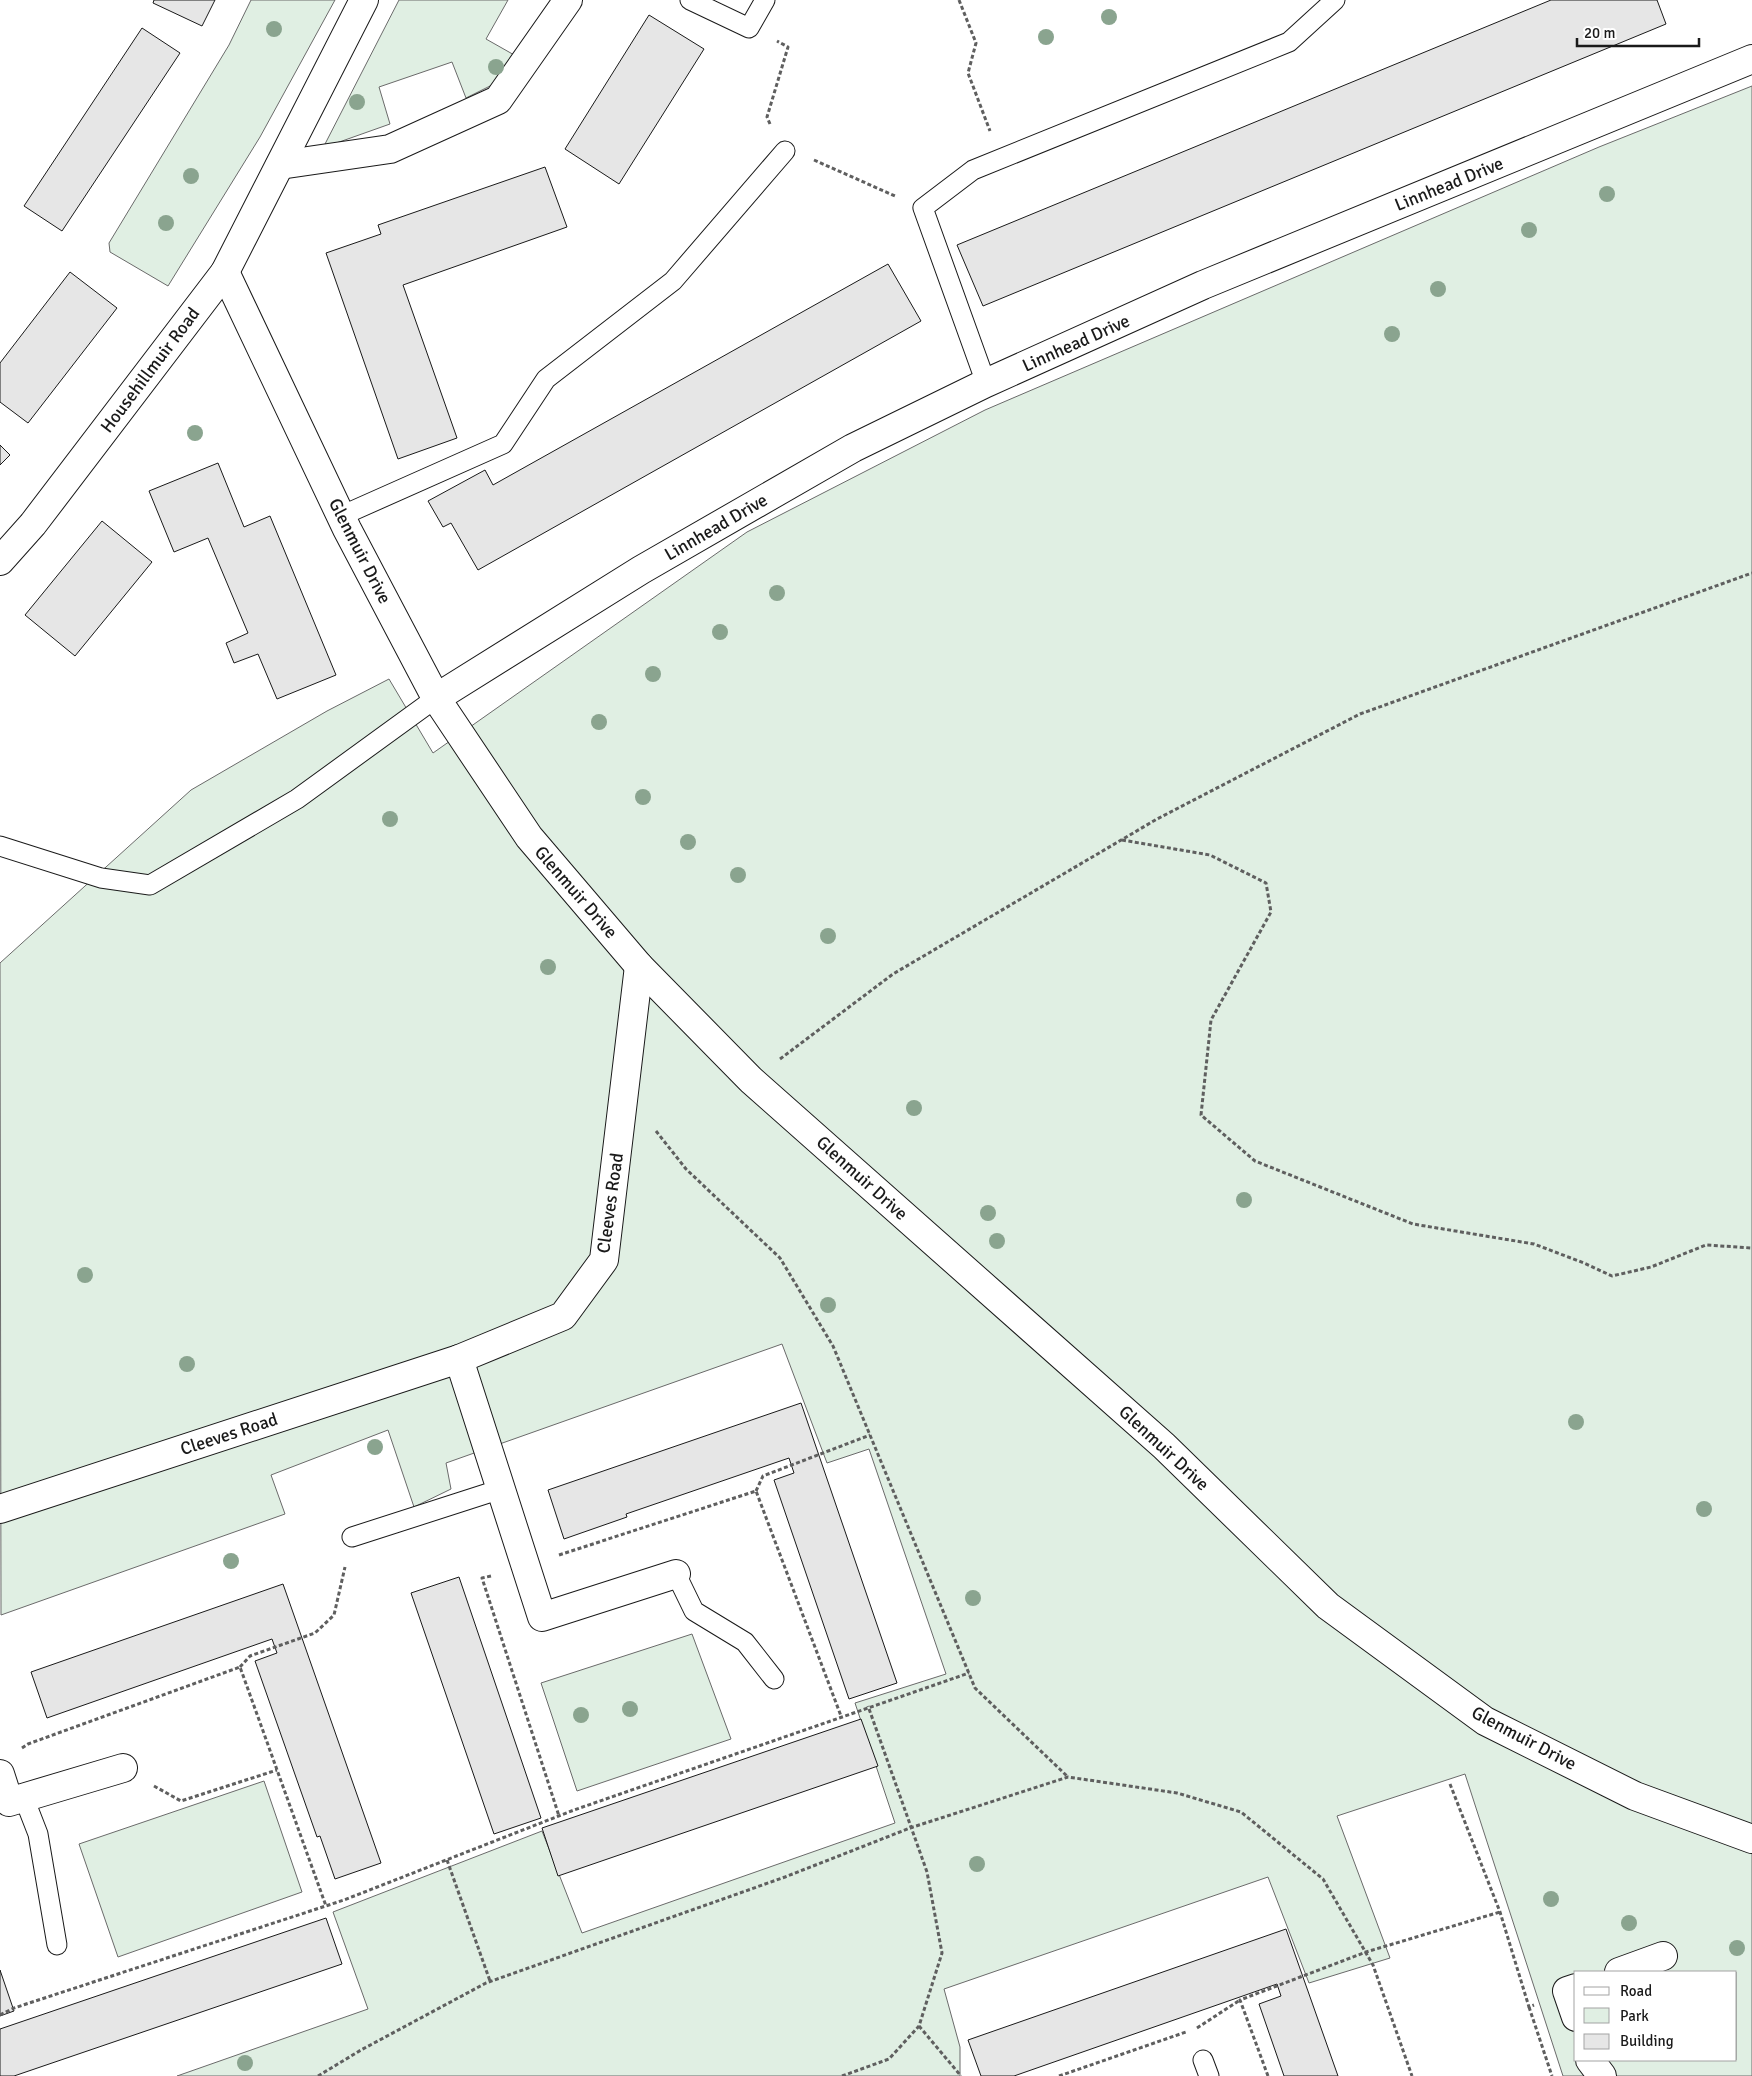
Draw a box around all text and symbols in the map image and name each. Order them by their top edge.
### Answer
scale bar [1577,15,1700,47]
text: 20 m [1584,24,1615,42]
street label: Linnhead Drive [1391,152,1507,216]
street label: Househillmuir Road [96,303,204,437]
street label: Linnhead Drive [1019,310,1133,376]
street label: Linnhead Drive [661,489,771,565]
street label: Glenmuir Drive [324,495,396,607]
street label: Glenmuir Drive [530,841,622,943]
street label: Glenmuir Drive [812,1131,912,1225]
street label: Cleeves Road [592,1151,628,1255]
street label: Glenmuir Drive [1114,1401,1214,1495]
street label: Cleeves Road [178,1408,280,1460]
street label: Glenmuir Drive [1468,1701,1580,1775]
legend [1574,1971,1737,2061]
text: Road [1620,1982,1652,2000]
text: Park [1620,2007,1649,2025]
text: Building [1620,2032,1674,2050]

